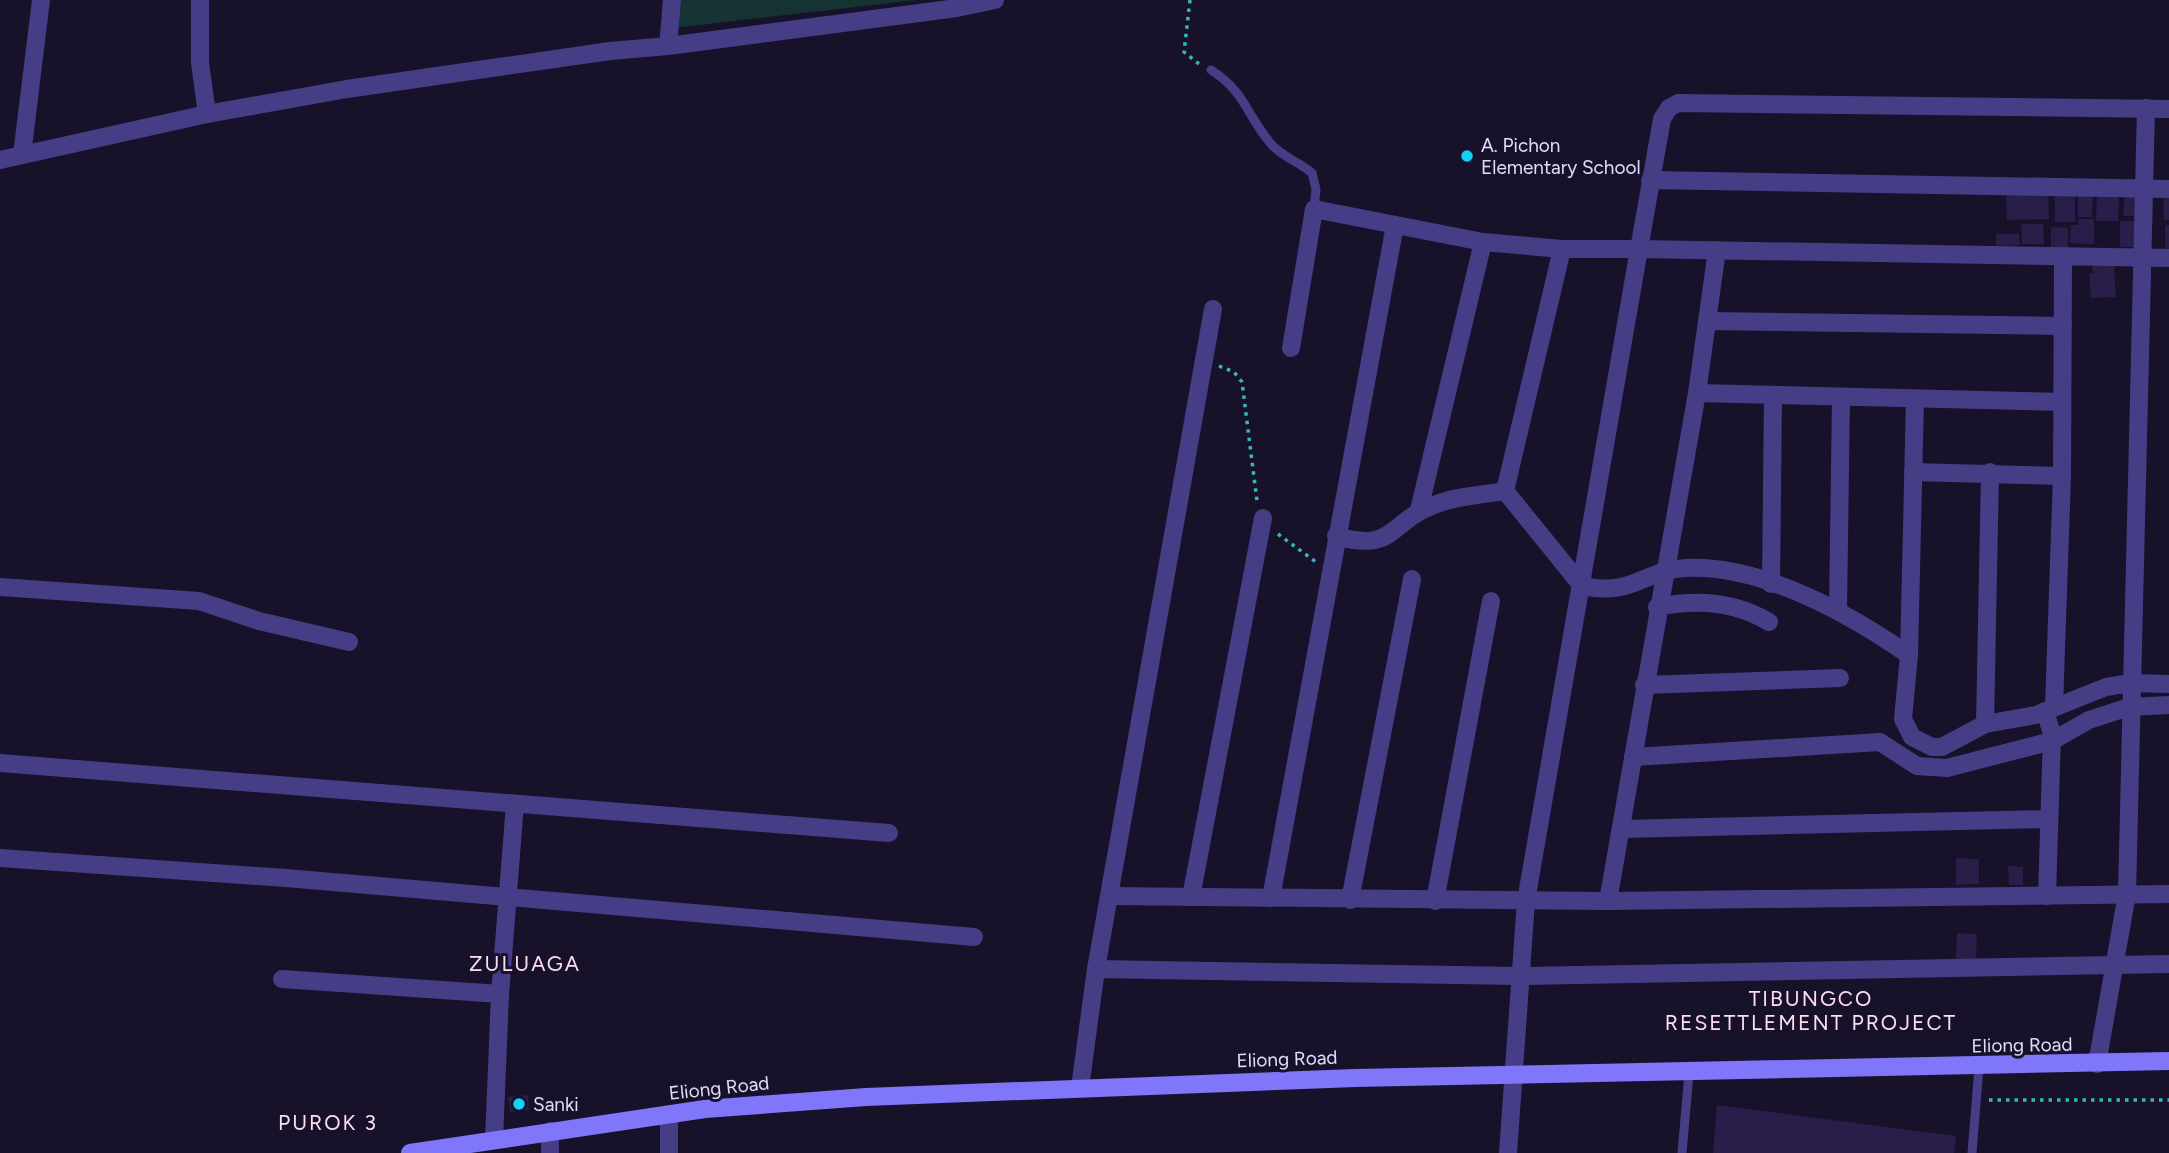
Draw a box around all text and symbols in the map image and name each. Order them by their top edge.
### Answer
place label: A. Pichon Elementary School [1481,134,1641,179]
marker: A. Pichon Elementary School [1459,148,1475,164]
district label: ZULUAGA [469,951,581,976]
district label: TIBUNGCO RESETTLEMENT PROJECT [1665,986,1957,1035]
street label: Eliong Road [1971,1033,2073,1057]
street label: Eliong Road [1236,1046,1338,1072]
street label: Eliong Road [668,1071,770,1105]
place label: Sanki [533,1093,579,1116]
marker: Sanki [511,1096,527,1112]
district label: PUROK 3 [278,1110,378,1135]

